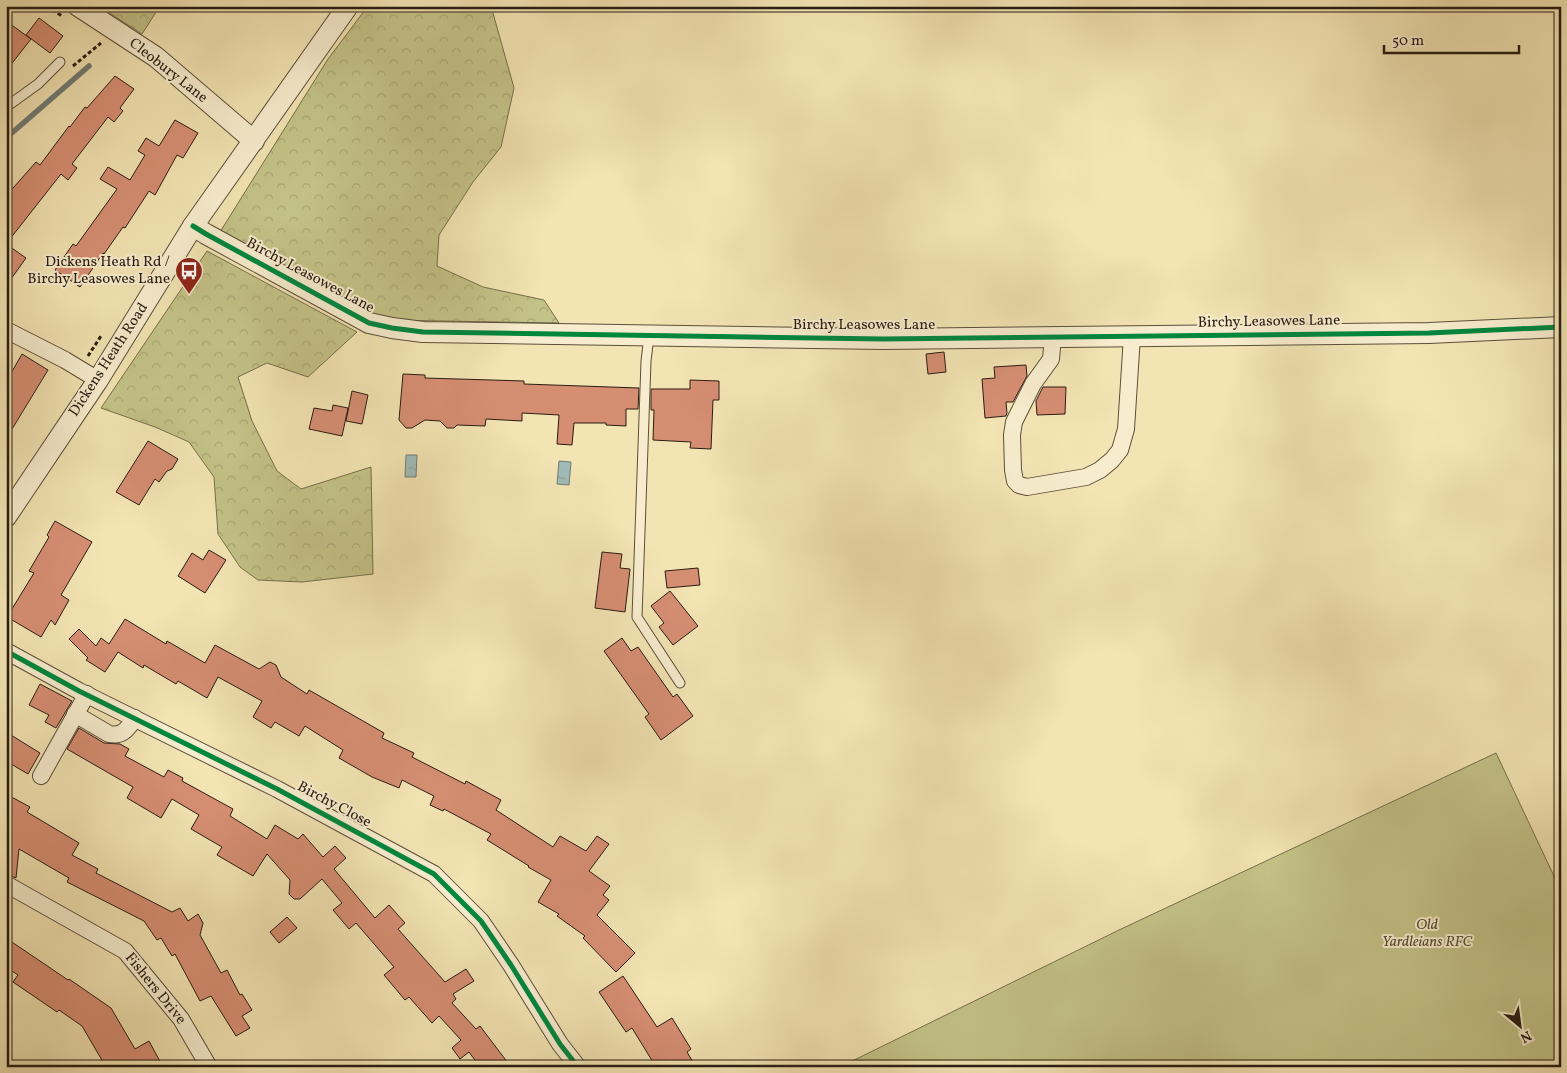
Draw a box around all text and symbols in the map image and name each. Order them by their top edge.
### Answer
scale bar [1384,22,1520,54]
text: 50 m [1392,31,1424,52]
street label: Cleobury Lane [124,34,212,108]
street label: Birchy Leasowes Lane [242,233,378,319]
place label: Dickens Heath Rd / Birchy Leasowes Lane [27,252,171,290]
bus stop icon: Dickens Heath Rd / Birchy Leasowes Lane [174,256,204,295]
street label: Dickens Heath Road [64,299,154,421]
street label: Birchy Leasowes Lane [1198,310,1340,334]
street label: Birchy Leasowes Lane [793,315,935,336]
street label: Birchy Close [293,777,375,833]
park label: Old Yardleians RFC [1382,915,1472,953]
street label: Fishers Drive [119,948,191,1030]
north arrow [1494,1000,1544,1050]
text: N [1517,1025,1535,1047]

